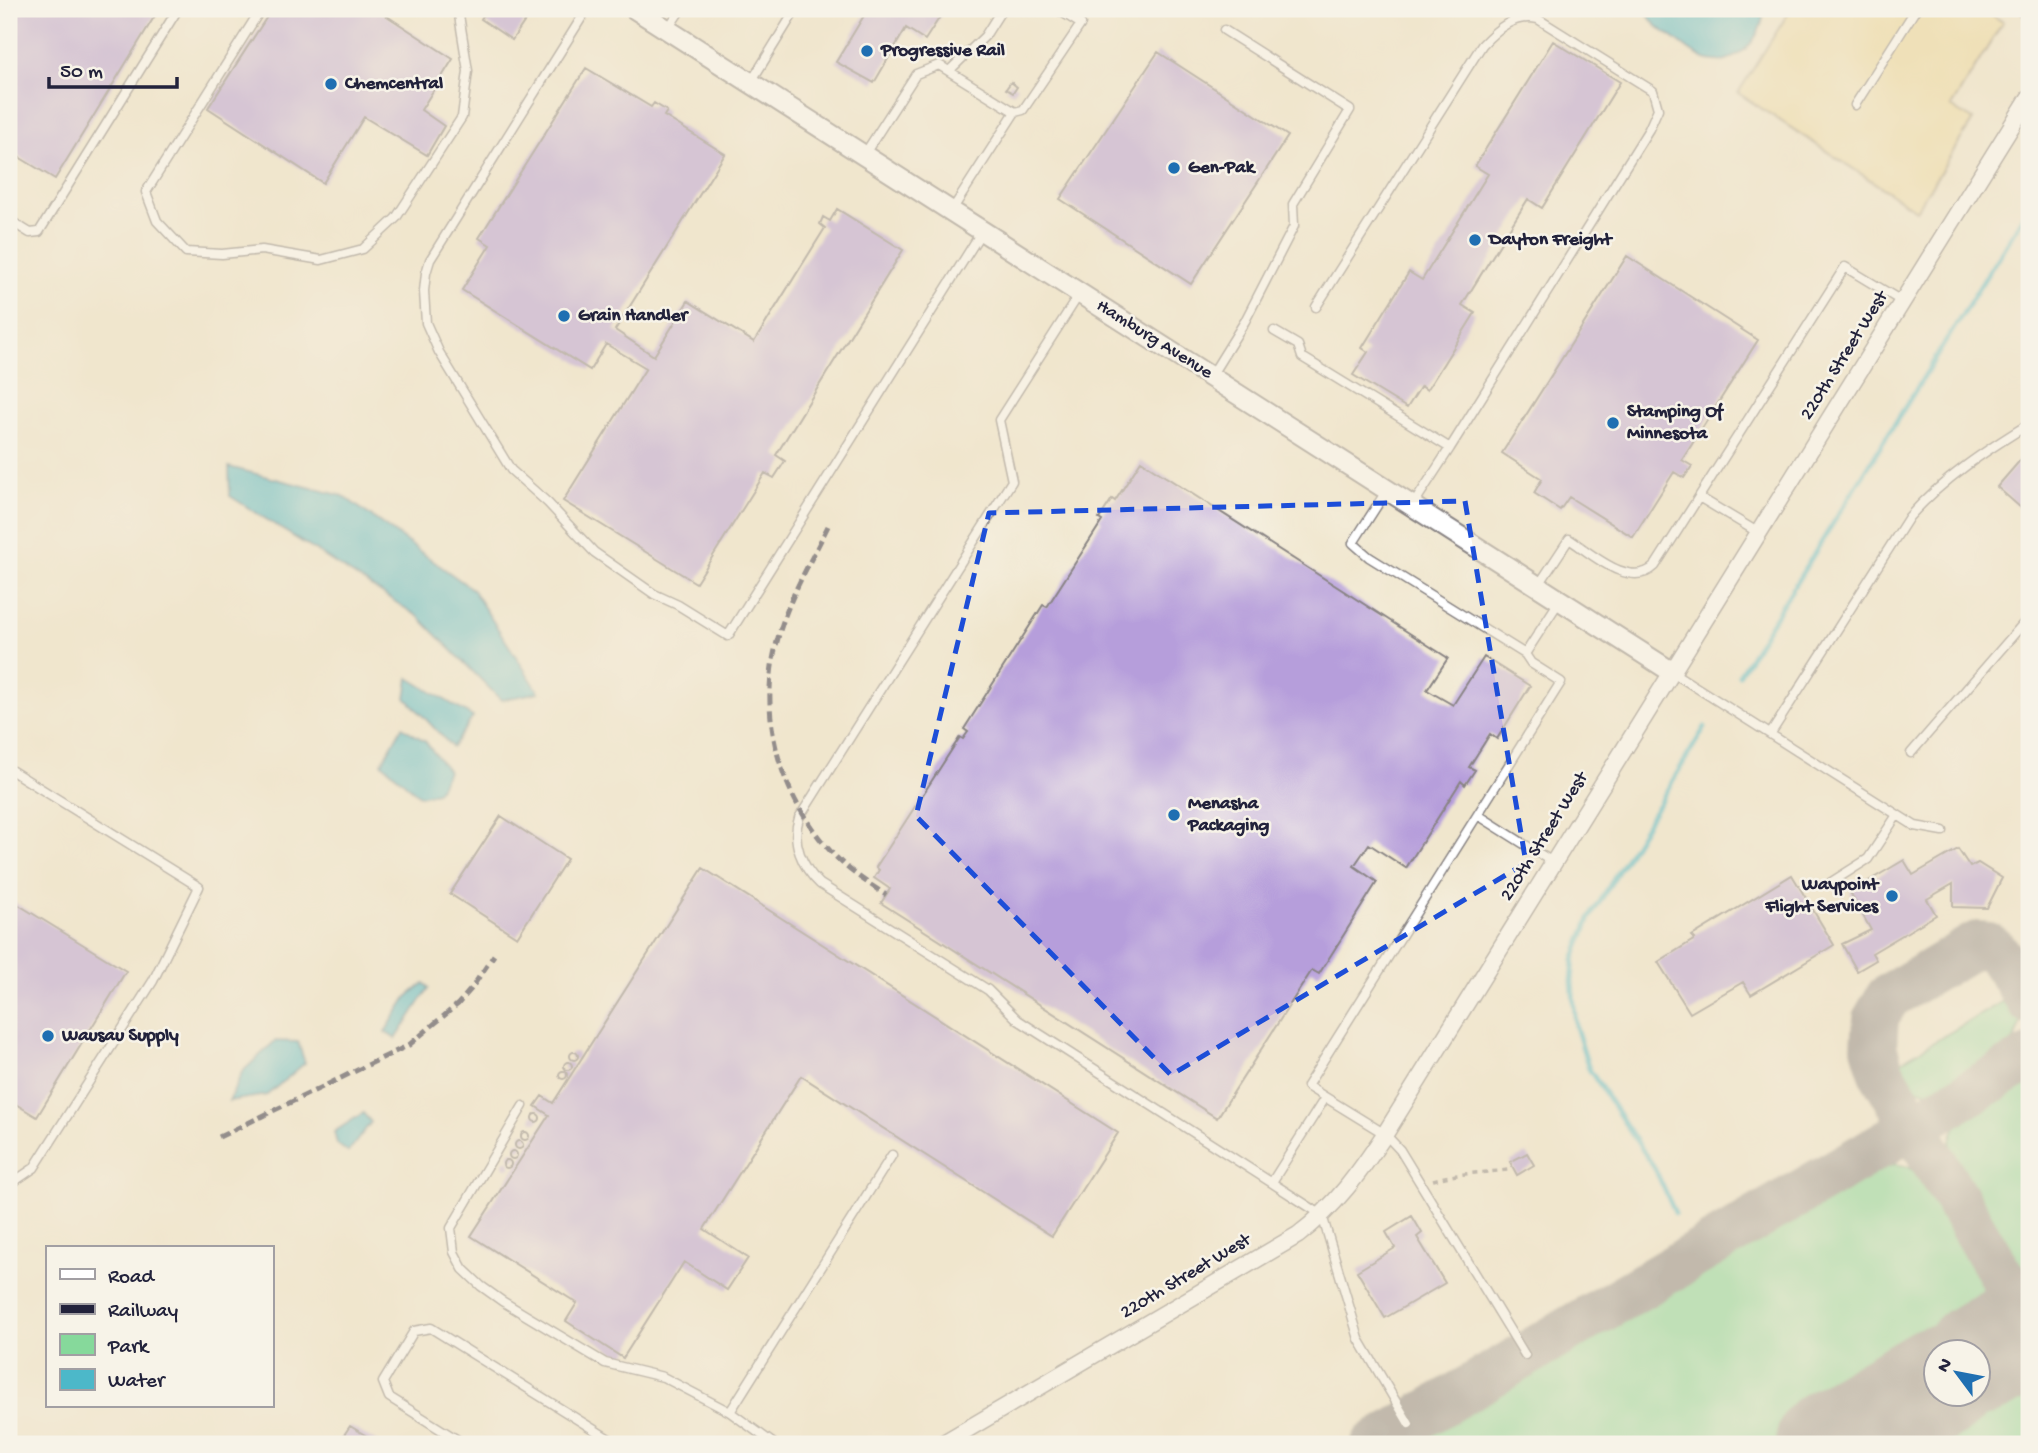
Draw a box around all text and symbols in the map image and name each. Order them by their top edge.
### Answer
place label: Progressive Rail [880,40,1005,63]
marker: Progressive Rail [859,43,875,59]
scale bar [49,46,177,90]
text: 50 m [60,61,103,86]
place label: Chemcentral [344,73,443,96]
marker: Chemcentral [323,76,339,92]
place label: Gen-Pak [1188,157,1257,180]
marker: Gen-Pak [1166,160,1182,176]
place label: Dayton Freight [1487,229,1614,252]
marker: Dayton Freight [1467,232,1483,248]
street label: 220th Street West [1796,285,1895,425]
street label: Hamburg Avenue [1092,295,1217,385]
place label: Grain Handler [578,305,689,328]
marker: Grain Handler [556,308,572,324]
place label: Stamping Of Minnesota [1627,401,1725,446]
marker: Stamping Of Minnesota [1605,415,1621,431]
street label: 220th Street West [1496,766,1595,906]
place label: Menasha Packaging [1187,793,1269,838]
marker: Menasha Packaging [1166,807,1182,823]
place label: Waypoint Flight Services [1765,874,1880,919]
marker: Waypoint Flight Services [1884,888,1900,904]
place label: Wausau Supply [61,1025,179,1048]
marker: Wausau Supply [40,1028,56,1044]
street label: 220th Street West [1117,1228,1257,1325]
legend [46,1246,273,1408]
text: Road [108,1266,156,1291]
text: Railway [108,1300,178,1325]
text: Park [107,1336,151,1361]
north arrow [1923,1338,1993,1408]
text: N [1933,1354,1959,1377]
text: Water [108,1370,166,1395]

